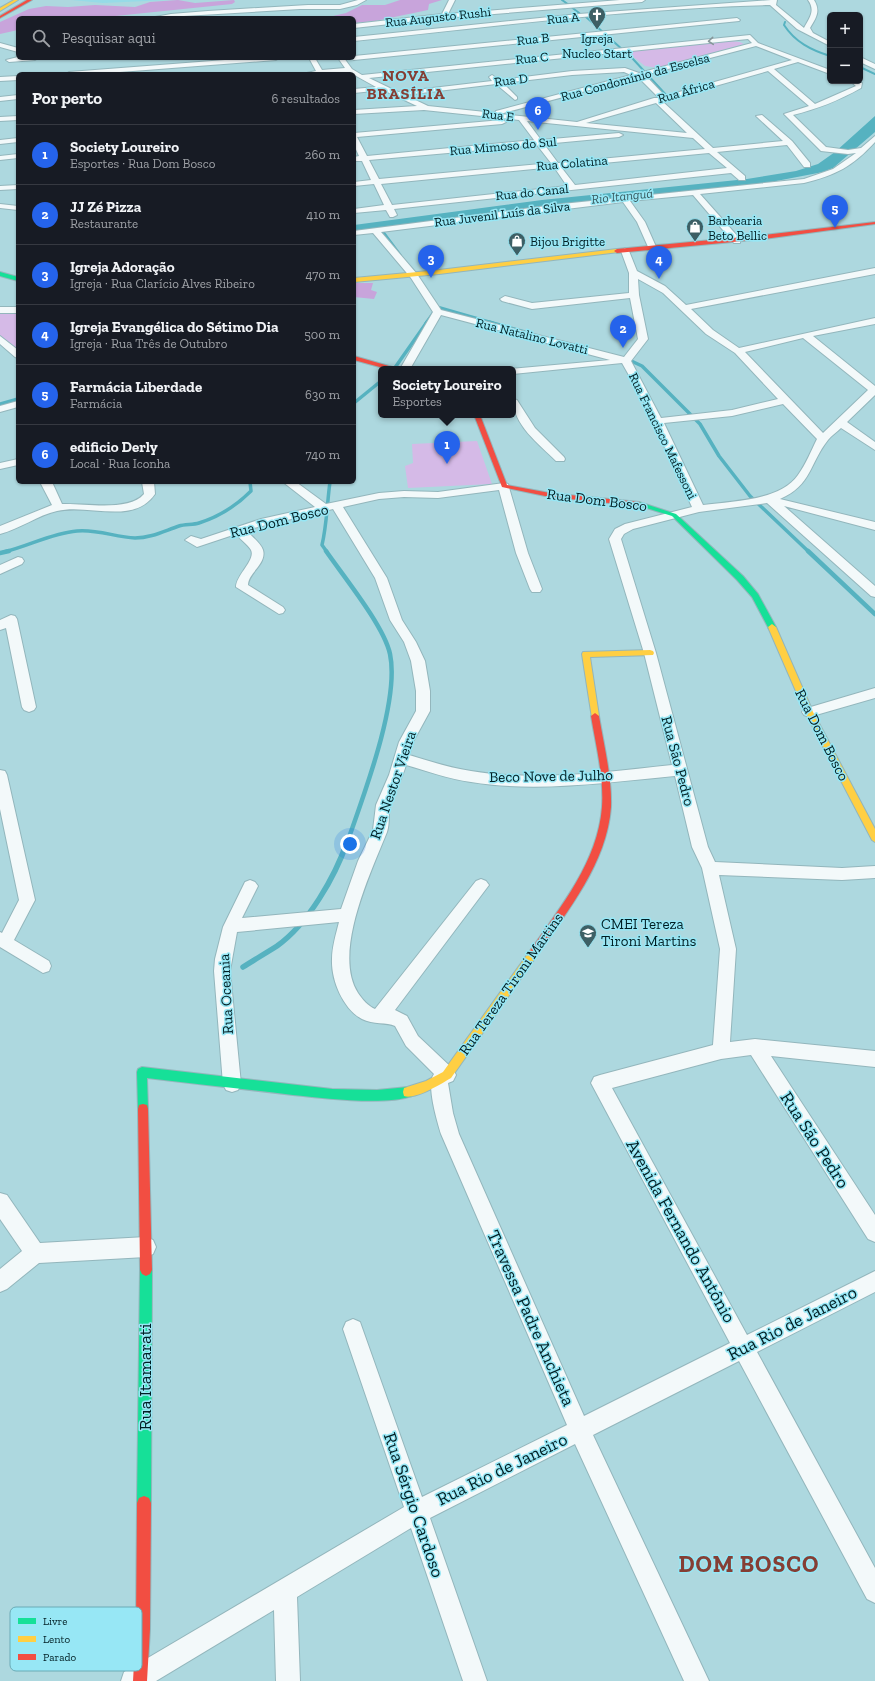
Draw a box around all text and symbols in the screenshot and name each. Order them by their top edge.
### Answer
street label: Rua Augusto Rushi [384,4,492,30]
church icon: Igreja Nucleo Start [587,5,607,30]
street label: Rua A [546,9,580,27]
map controls [827,12,863,84]
button: + [827,12,863,48]
search box [16,16,356,60]
icon: search [30,27,52,49]
text: Pesquisar aqui [62,29,156,47]
street label: Rua B [516,30,550,48]
place label: Igreja Nucleo Start [562,31,632,61]
one-way arrow [708,36,714,45]
button: − [827,48,863,84]
street label: Rua C [515,49,549,67]
street label: Rua Condomínio da Escelsa [559,50,712,104]
district label: NOVA BRASÍLIA [366,66,446,103]
street label: Rua D [493,71,529,89]
street label: Rua África [656,76,717,106]
text: Por perto [32,88,102,108]
text: 6 resultados [272,91,340,106]
pin: 6 [525,97,551,130]
street label: Rua E [481,106,515,124]
street label: Rua Mimoso do Sul [449,134,558,158]
text: Society Loureiro [70,138,179,156]
text: 1 [42,147,48,162]
text: 260 m [305,147,340,162]
street label: Rua Colatina [536,152,609,174]
text: Esportes · Rua Dom Bosco [70,156,215,171]
street label: Rua do Canal [495,181,570,203]
water label: Rio Itanguá [590,185,654,207]
pin: 5 [822,195,848,228]
text: JJ Zé Pizza [70,198,141,216]
street label: Rua Juvenil Luís da Silva [433,198,572,230]
text: 2 [42,207,48,222]
text: 410 m [306,207,340,222]
place label: Barbearia Beto Bellic [708,213,767,243]
text: Restaurante [70,216,138,231]
shop icon: Barbearia Beto Bellic [685,217,705,242]
shop icon: Bijou Brigitte [507,231,527,256]
place label: Bijou Brigitte [530,234,605,250]
pin: 3 [418,245,444,278]
pin: 4 [646,246,672,279]
text: Igreja Adoração [70,258,175,276]
text: 3 [42,267,48,282]
text: 470 m [305,267,340,282]
text: Igreja · Rua Clarício Alves Ribeiro [70,276,255,291]
street label: Rua Natalino Lovatti [474,315,590,357]
pin: 2 [610,315,636,348]
text: Igreja Evangélica do Sétimo Dia [70,318,279,336]
text: 4 [41,327,49,342]
text: 500 m [304,327,340,342]
text: Igreja · Rua Três de Outubro [70,336,227,351]
popup [378,366,516,418]
street label: Rua Francisco Mafessoni [626,370,700,502]
text: Society Loureiro [392,376,502,394]
text: Farmácia Liberdade [70,378,202,396]
text: 5 [42,387,48,402]
text: 630 m [305,387,340,402]
text: Esportes [392,394,442,409]
text: Farmácia [70,396,122,411]
pin: 1 [434,431,460,464]
text: edificio Derly [70,438,158,456]
text: 6 [42,447,48,462]
text: 740 m [306,447,340,462]
text: Local · Rua Iconha [70,456,170,471]
street label: Rua Dom Bosco [546,485,648,515]
street label: Rua Dom Bosco [228,500,330,542]
street label: Rua Dom Bosco [791,686,853,784]
street label: Rua São Pedro [657,714,699,808]
street label: Rua Nestor Vieira [366,729,420,841]
street label: Beco Nove de Julho [489,766,613,786]
your location [340,834,360,854]
street label: Rua Tereza Tironi Martins [455,909,567,1059]
place label: CMEI Tereza Tironi Martins [601,915,696,950]
school or university icon: CMEI Tereza Tironi Martins [578,923,598,948]
street label: Rua Oceania [215,953,237,1035]
street label: Rua São Pedro [776,1088,854,1192]
street label: Avenida Fernando Antônio [621,1135,741,1327]
street label: Travessa Padre Anchieta [482,1227,580,1410]
street label: Rua Rio de Janeiro [723,1281,861,1365]
street label: Rua Itamarati [134,1323,156,1431]
street label: Rua Rio de Janeiro [433,1428,571,1510]
street label: Rua Sérgio Cardoso [379,1430,449,1580]
district label: DOM BOSCO [679,1550,819,1578]
legend [10,1607,142,1671]
text: Livre [43,1615,67,1628]
text: Lento [43,1633,71,1646]
text: Parado [43,1651,77,1664]

